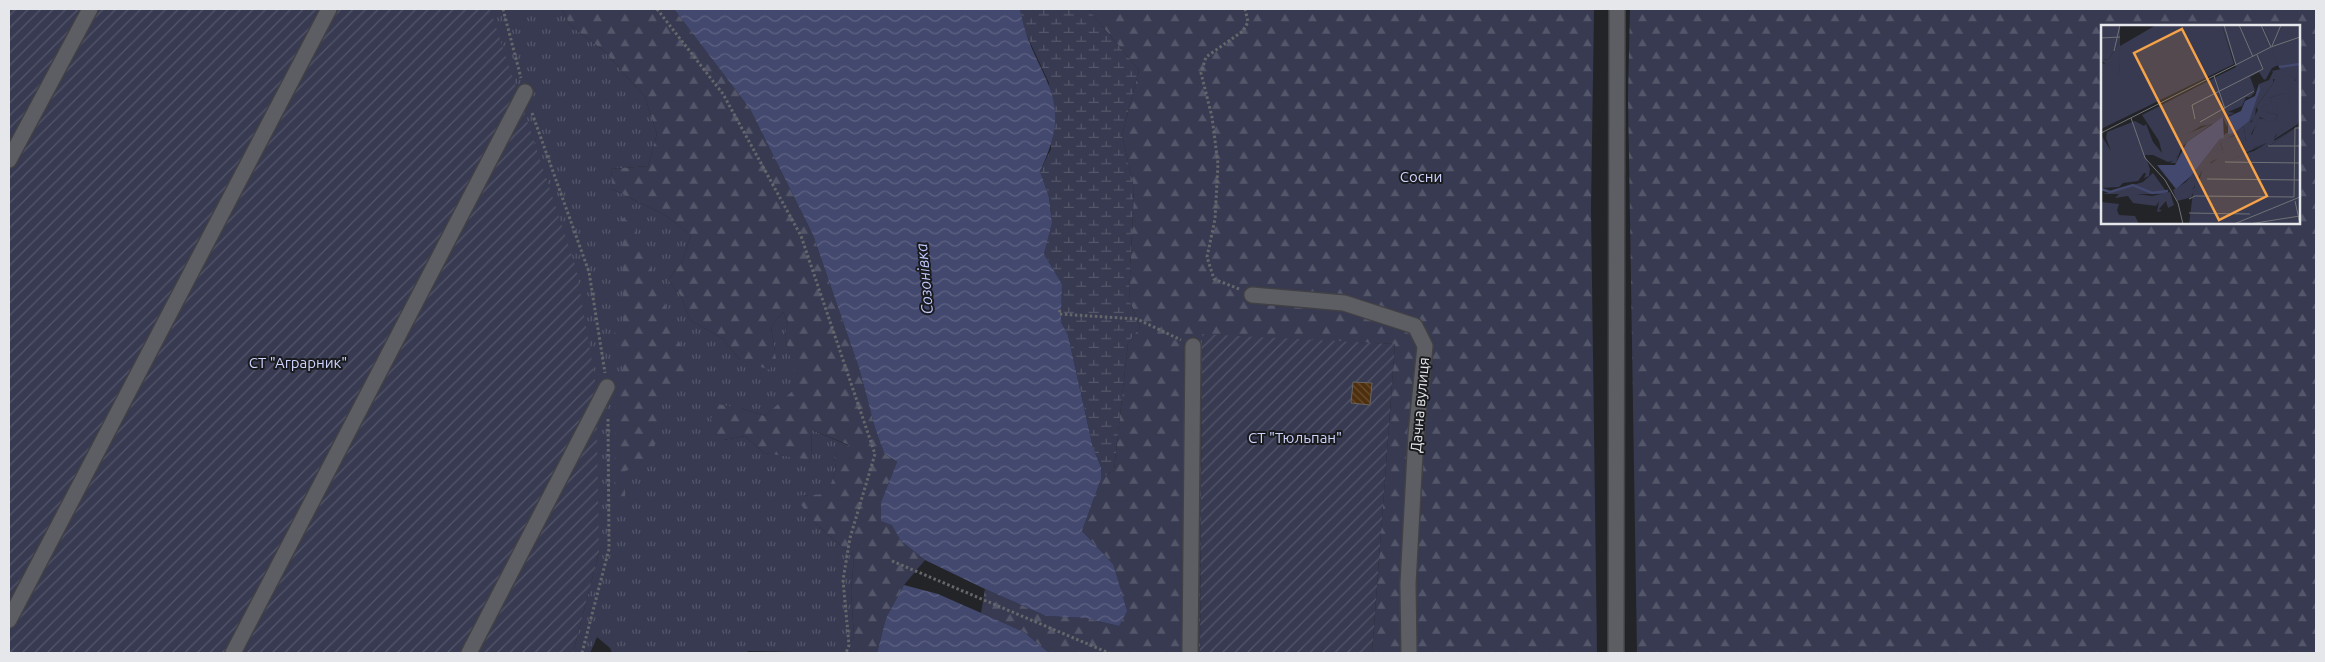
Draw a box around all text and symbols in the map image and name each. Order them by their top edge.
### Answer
inset map [2101,25,2300,224]
park label: Сосни [1400,168,1442,185]
water label: Созонівка [912,242,936,315]
park label: СТ "Аграрник" [249,354,347,371]
street label: Дачна вулиця [1407,357,1432,453]
park label: СТ "Тюльпан" [1248,429,1342,446]

